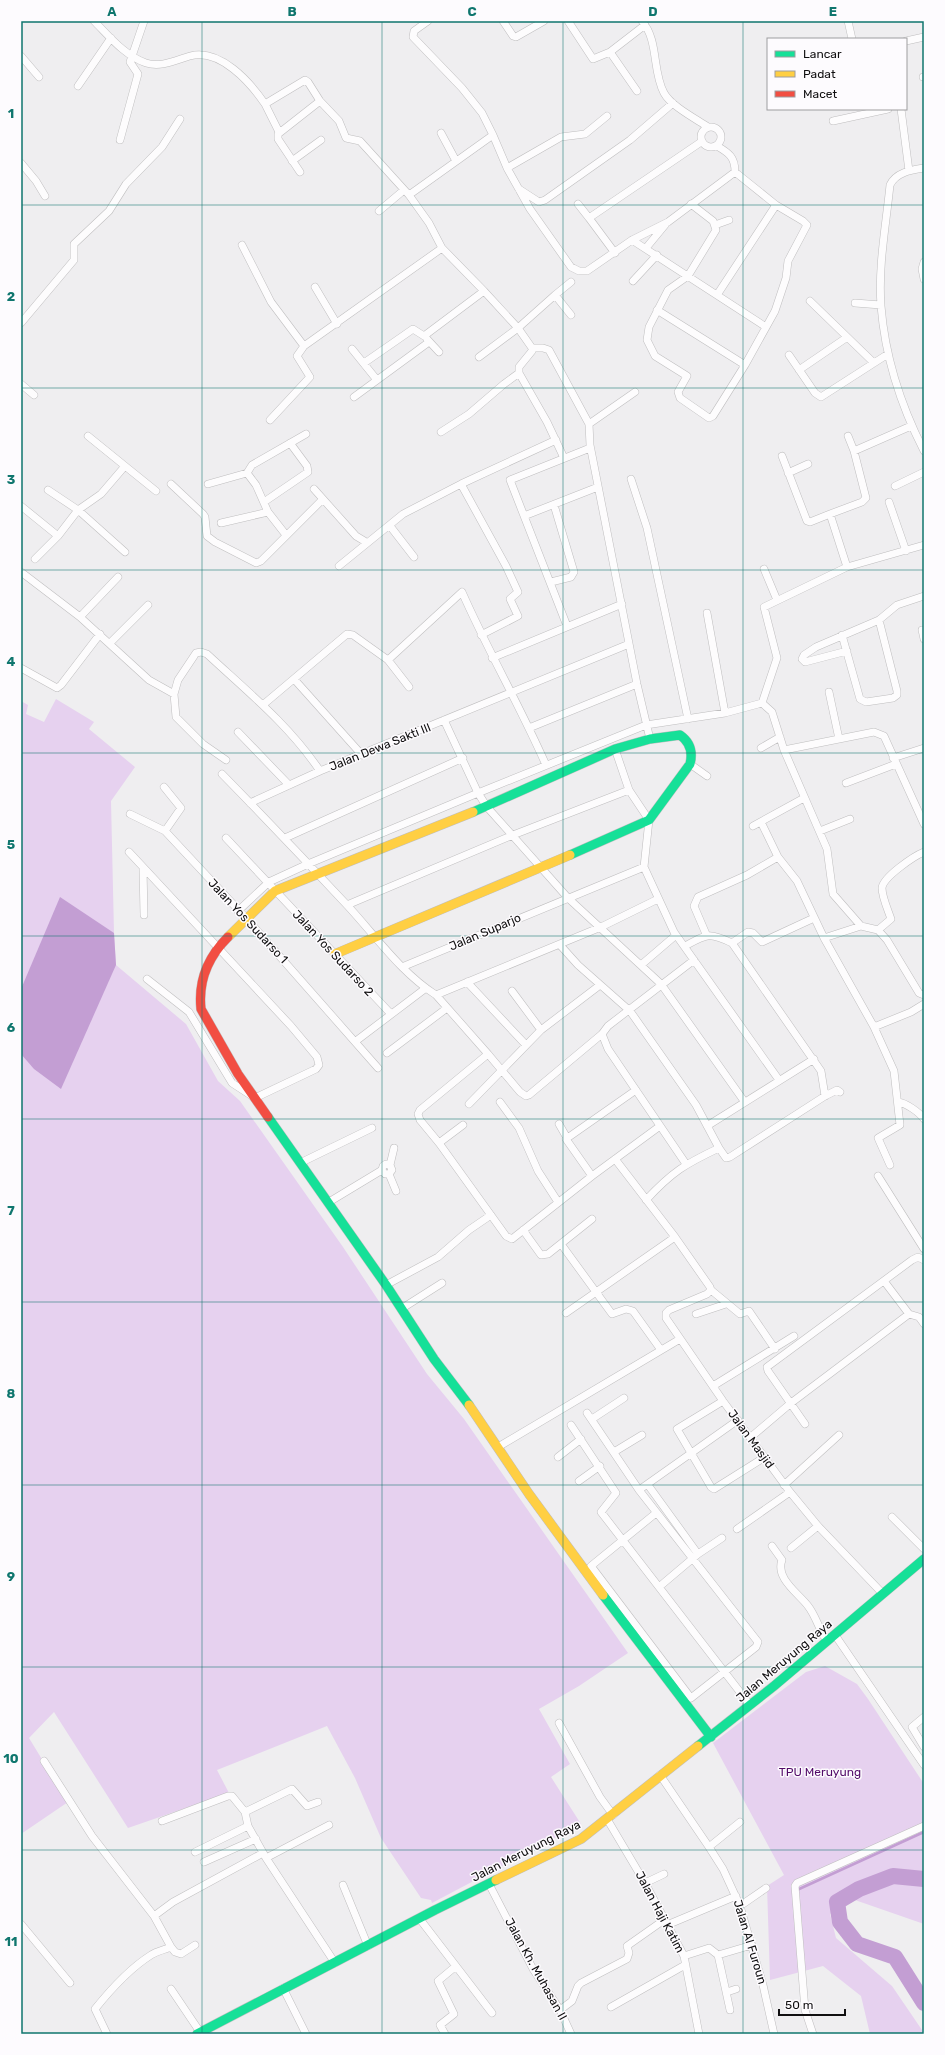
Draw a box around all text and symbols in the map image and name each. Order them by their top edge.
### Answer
text: A [107,4,117,19]
text: B [287,4,297,19]
text: C [467,4,477,19]
text: D [648,4,658,19]
text: E [829,4,837,19]
legend [767,38,907,110]
text: Lancar [803,47,842,61]
text: Padat [803,67,836,81]
text: Macet [803,87,837,101]
text: 1 [8,106,14,121]
text: 2 [7,289,15,304]
text: 3 [7,472,16,487]
text: 4 [7,654,16,669]
street label: Jalan Dewa Sakti III [327,720,433,774]
text: 5 [7,837,15,852]
street label: Jalan Yos Sudarso 1 [205,876,291,966]
street label: Jalan Yos Sudarso 2 [290,907,376,999]
street label: Jalan Suparjo [447,910,523,953]
text: 6 [7,1020,16,1035]
text: 7 [7,1203,15,1218]
text: 8 [7,1386,16,1401]
street label: Jalan Masjid [725,1407,777,1471]
text: 9 [7,1569,15,1584]
street label: Jalan Meruyung Raya [733,1617,835,1705]
text: 10 [3,1751,19,1766]
park label: TPU Meruyung [779,1765,861,1779]
street label: Jalan Meruyung Raya [469,1817,583,1885]
street label: Jalan Haji Katim [633,1869,687,1955]
street label: Jalan Al Furoun [731,1898,769,1986]
street label: Jalan Kh. Muhasan II [502,1915,570,2023]
text: 11 [5,1934,17,1949]
scale bar [779,1991,845,2017]
text: 50 m [785,1998,813,2012]

